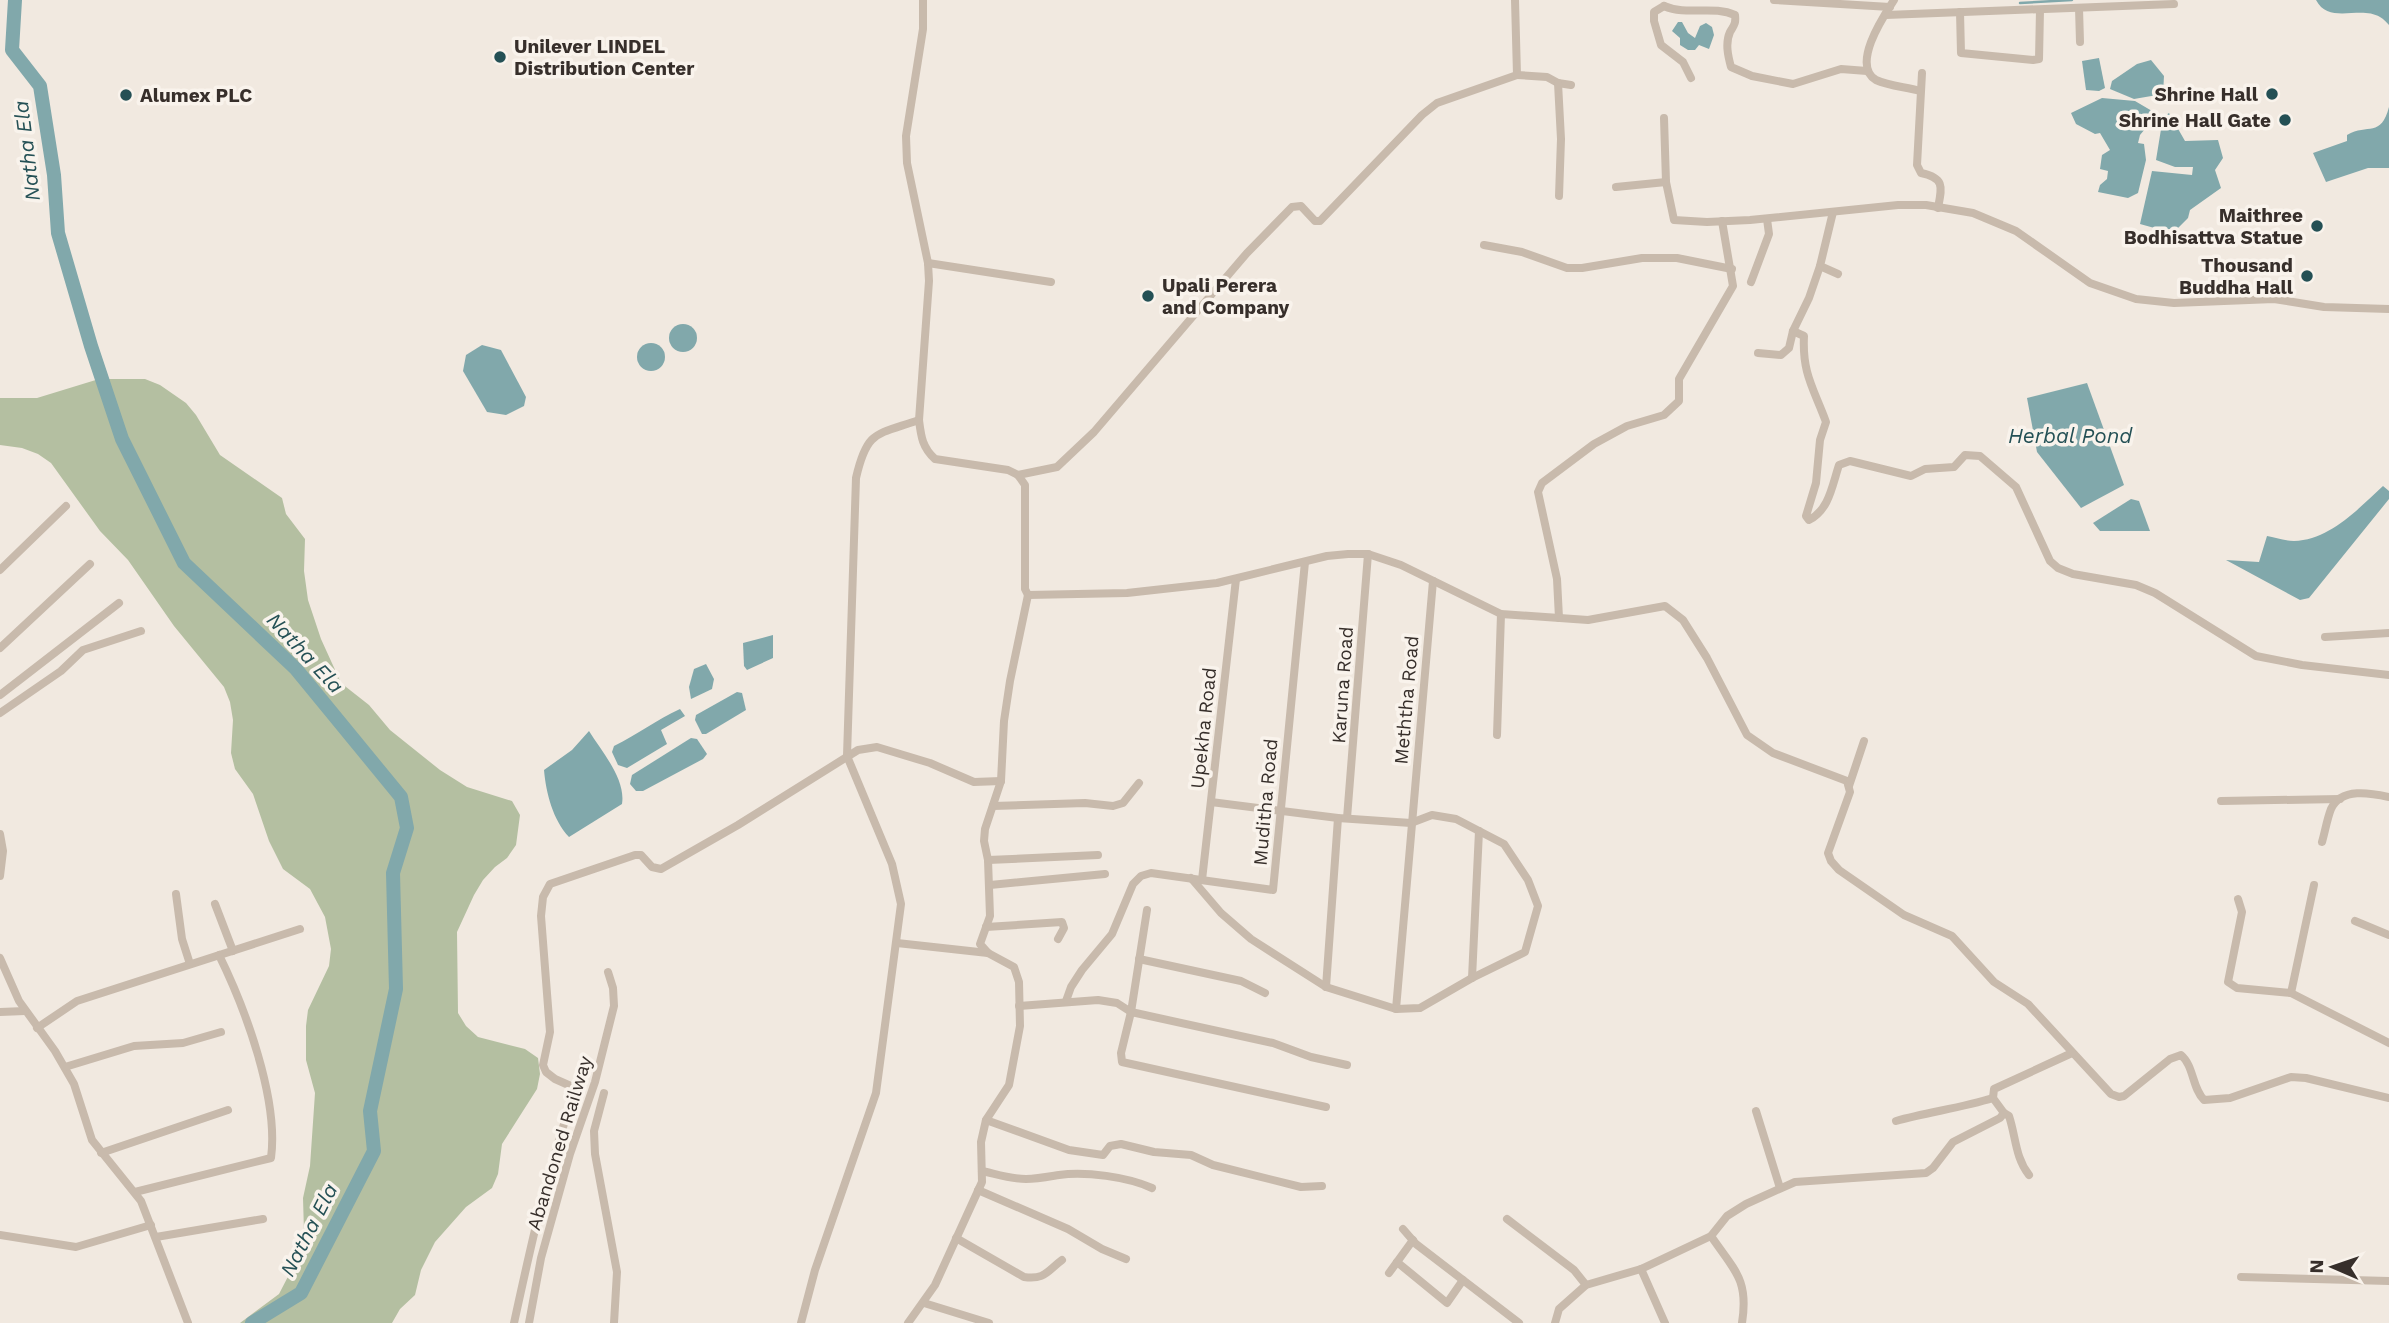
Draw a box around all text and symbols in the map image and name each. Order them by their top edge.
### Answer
place label: Unilever LINDEL Distribution Center [514,35,695,80]
marker: Unilever LINDEL Distribution Center [492,49,508,65]
place label: Shrine Hall [2155,83,2259,106]
place label: Alumex PLC [140,84,252,107]
marker: Shrine Hall [2264,86,2280,102]
marker: Alumex PLC [118,87,134,103]
water label: Natha Ela [8,99,45,203]
place label: Shrine Hall Gate [2119,109,2271,132]
marker: Shrine Hall Gate [2277,112,2293,128]
place label: Maithree Bodhisattva Statue [2124,204,2303,249]
marker: Maithree Bodhisattva Statue [2309,218,2325,234]
place label: Thousand Buddha Hall [2179,254,2294,299]
marker: Thousand Buddha Hall [2299,268,2315,284]
place label: Upali Perera and Company [1162,274,1290,319]
marker: Upali Perera and Company [1140,288,1156,304]
water label: Herbal Pond [2008,423,2133,448]
water label: Natha Ela [262,607,349,698]
street label: Karuna Road [1327,626,1358,744]
street label: Meththa Road [1389,635,1424,765]
street label: Upekha Road [1186,666,1221,790]
street label: Muditha Road [1248,737,1283,867]
street label: Abandoned Railway [522,1053,597,1233]
water label: Natha Ela [274,1179,343,1280]
north arrow [2298,1232,2368,1302]
text: N [2305,1259,2328,1274]

